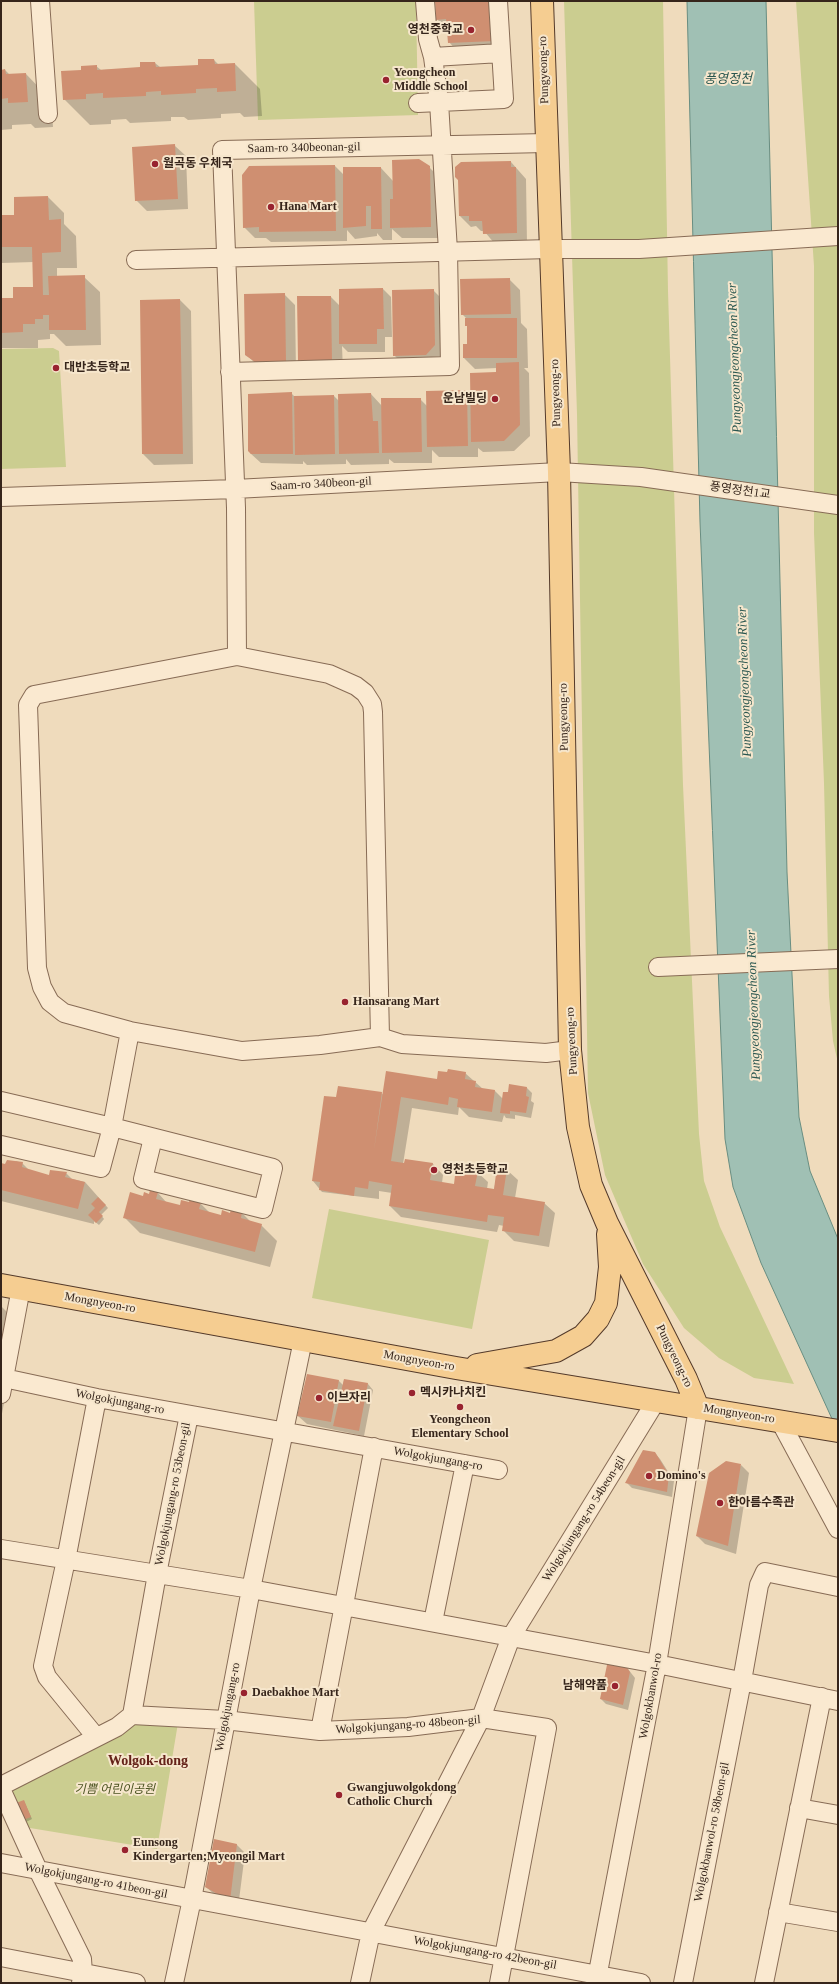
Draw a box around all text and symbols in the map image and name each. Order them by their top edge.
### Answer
place label: 영천중학교 [408,23,463,37]
marker: 영천중학교 [466,25,476,35]
street label: Pungyeong-ro [536,36,552,104]
place label: Yeongcheon Middle School [394,66,468,94]
water label: 풍영정천 [704,72,752,88]
marker: Yeongcheon Middle School [381,75,391,85]
street label: Saam-ro 340beonan-gil [247,140,361,156]
place label: 월곡동 우체국 [163,157,232,171]
marker: 월곡동 우체국 [150,159,160,169]
place label: Hana Mart [279,200,337,214]
marker: Hana Mart [266,202,276,212]
water label: Pungyeongjeongcheon River [725,283,745,433]
street label: Pungyeong-ro [548,359,564,427]
place label: 대반초등학교 [64,361,130,375]
marker: 대반초등학교 [51,363,61,373]
place label: 운남빌딩 [443,392,487,406]
marker: 운남빌딩 [490,394,500,404]
street label: Saam-ro 340beon-gil [270,474,372,494]
street label: 풍영정천1교 [709,480,771,502]
water label: Pungyeongjeongcheon River [735,607,755,757]
street label: Pungyeong-ro [556,683,572,751]
water label: Pungyeongjeongcheon River [744,930,764,1080]
place label: Hansarang Mart [353,995,439,1009]
marker: Hansarang Mart [340,997,350,1007]
street label: Pungyeong-ro [563,1007,581,1075]
place label: 영천초등학교 [442,1163,508,1177]
marker: 영천초등학교 [429,1165,439,1175]
street label: Mongnyeon-ro [63,1290,137,1316]
street label: Pungyeong-ro [653,1322,695,1390]
street label: Mongnyeon-ro [382,1348,456,1374]
street label: Wolgokjungang-ro [74,1386,166,1418]
place label: 멕시카나치킨 [420,1386,486,1400]
marker: 멕시카나치킨 [407,1388,417,1398]
place label: 이브자리 [327,1391,371,1405]
marker: 이브자리 [314,1393,324,1403]
street label: Mongnyeon-ro [702,1401,776,1427]
marker: Yeongcheon Elementary School [455,1402,465,1412]
place label: Yeongcheon Elementary School [412,1413,508,1441]
street label: Wolgokjungang-ro 53beon-gil [152,1421,194,1567]
street label: Wolgokjungang-ro [392,1444,484,1474]
street label: Wolgokjungang-ro 54beon-gil [539,1454,629,1584]
place label: Domino's [657,1469,706,1483]
marker: Domino's [644,1471,654,1481]
place label: 한아름수족관 [728,1496,794,1510]
marker: 한아름수족관 [715,1498,725,1508]
street label: Wolgokbanwol-ro [636,1652,666,1740]
street label: Wolgokjungang-ro [212,1661,244,1753]
place label: 남해약품 [563,1679,607,1693]
marker: 남해약품 [610,1681,620,1691]
place label: Daebakhoe Mart [252,1686,339,1700]
marker: Daebakhoe Mart [239,1688,249,1698]
street label: Wolgokjungang-ro 48beon-gil [335,1713,481,1737]
district label: Wolgok-dong [108,1753,188,1769]
street label: Wolgokbanwol-ro 58beon-gil [691,1761,733,1903]
place label: Gwangjuwolgokdong Catholic Church [347,1781,456,1809]
park label: 기쁨 어린이공원 [75,1783,155,1797]
marker: Gwangjuwolgokdong Catholic Church [334,1790,344,1800]
place label: Eunsong Kindergarten;Myeongil Mart [133,1836,285,1864]
marker: Eunsong Kindergarten;Myeongil Mart [120,1845,130,1855]
street label: Wolgokjungang-ro 41beon-gil [23,1860,169,1902]
street label: Wolgokjungang-ro 42beon-gil [412,1933,558,1973]

